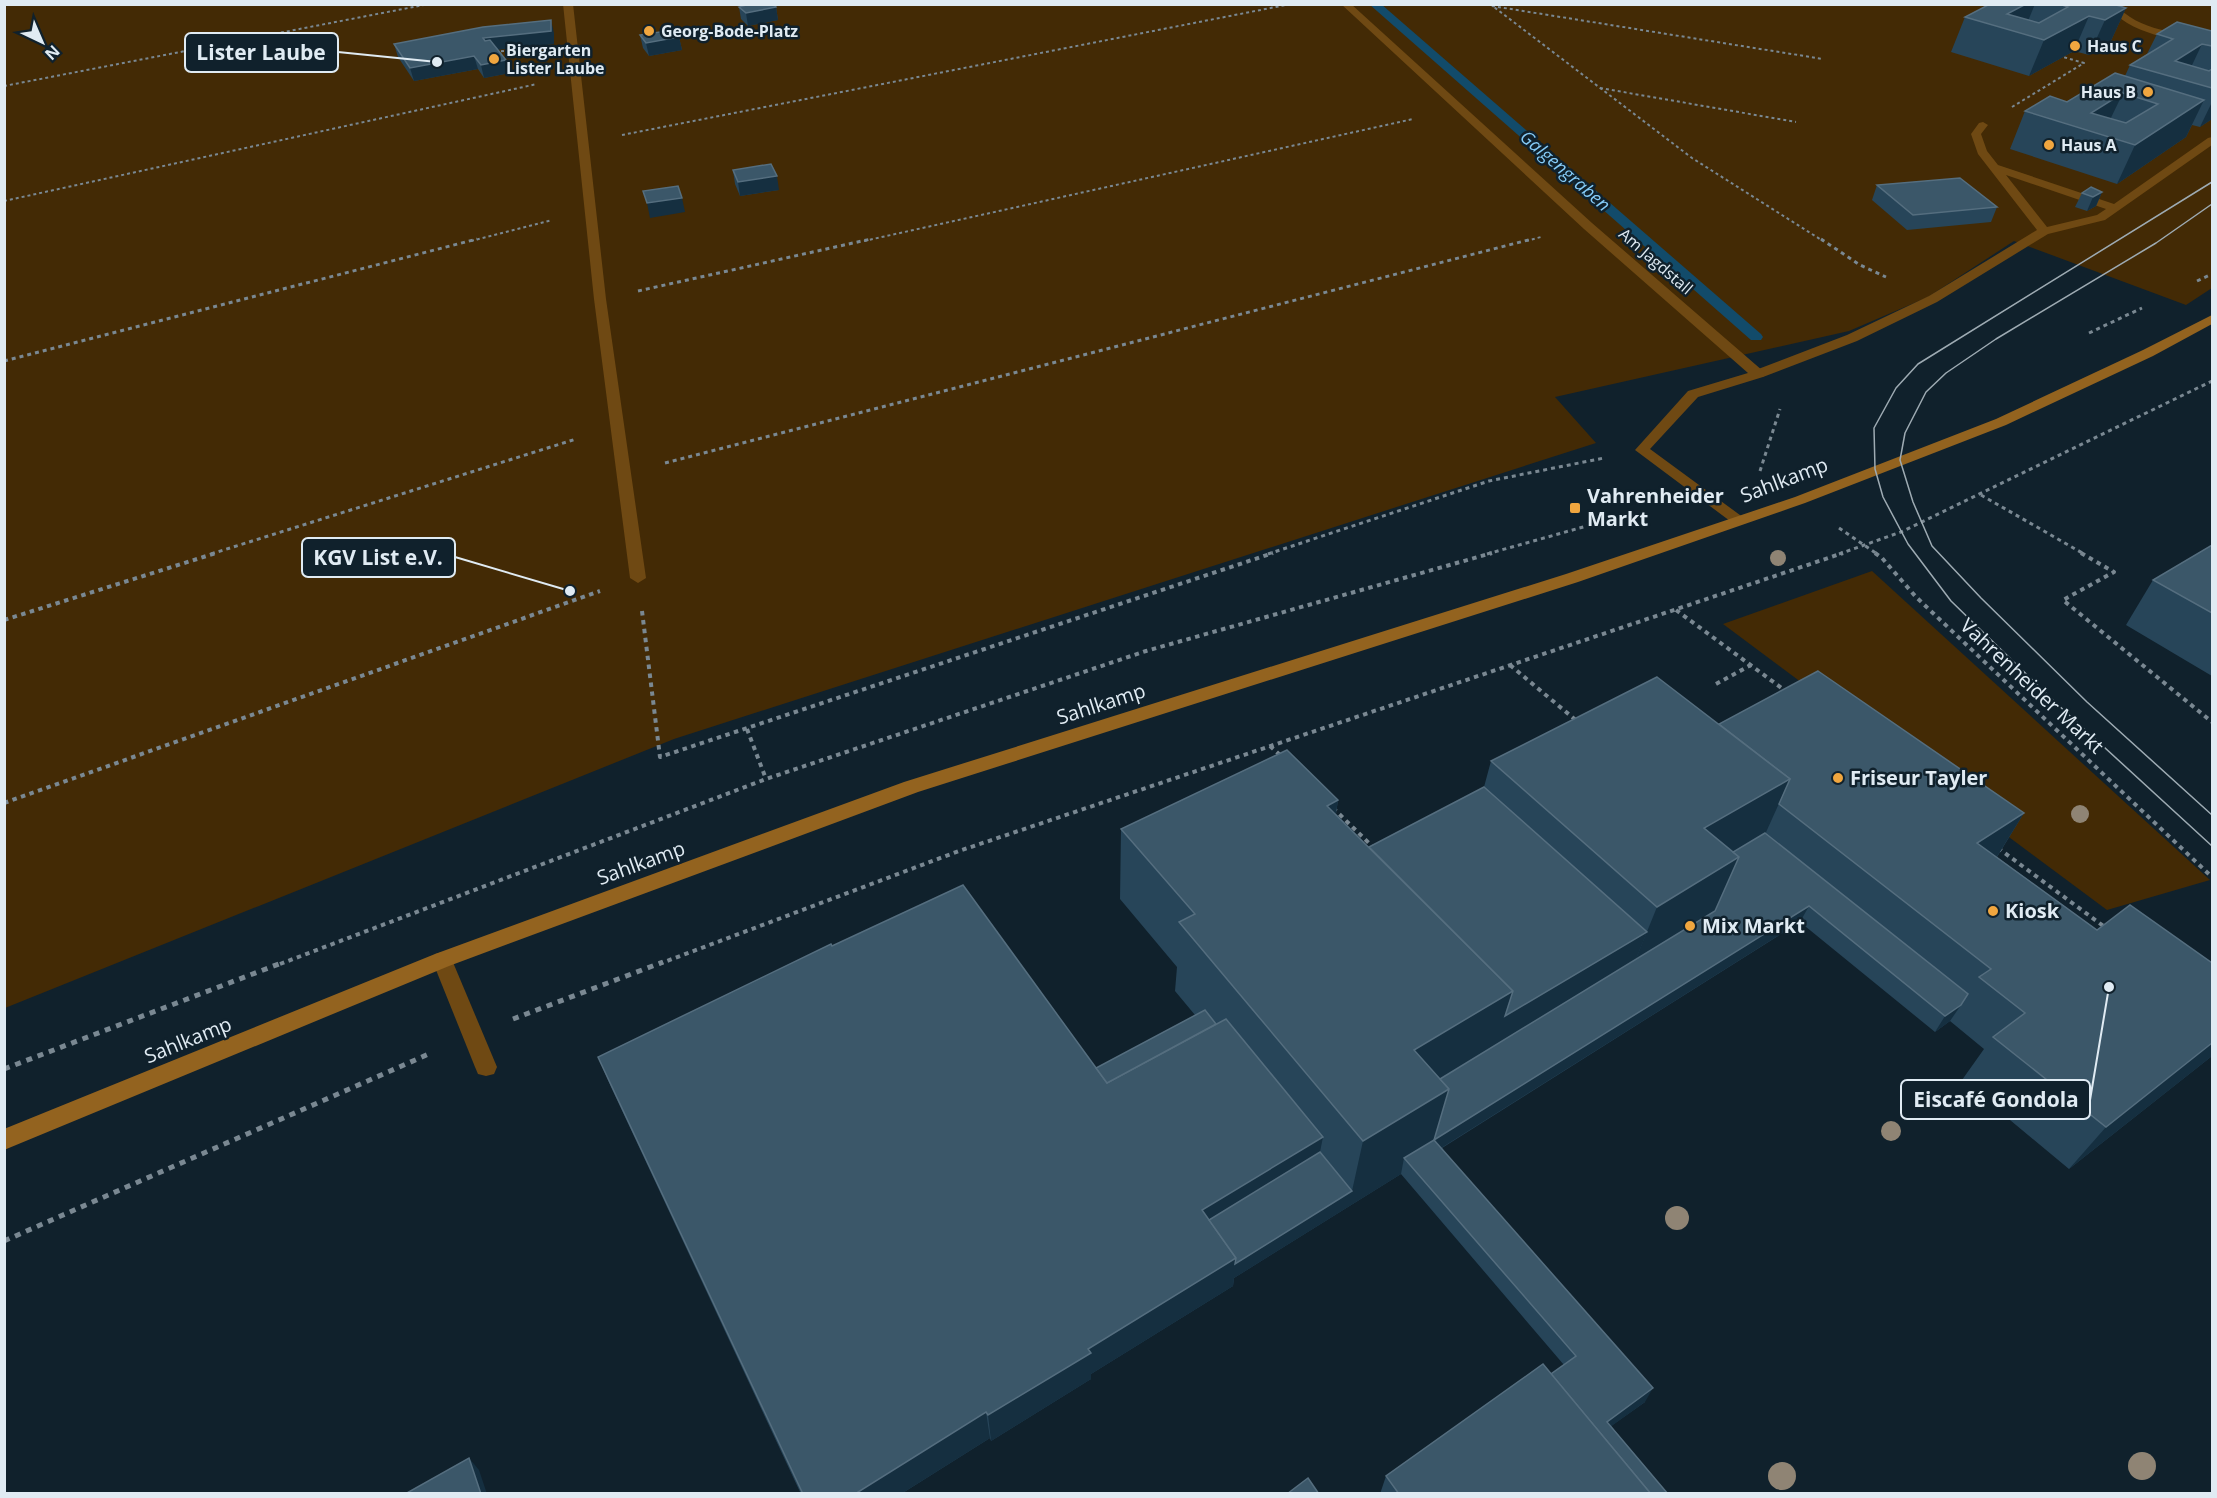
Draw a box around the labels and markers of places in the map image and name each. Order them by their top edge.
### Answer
place label: Georg-Bode-Platz [661,20,798,42]
marker: Georg-Bode-Platz [642,24,656,38]
callout: Lister Laube [185,33,338,72]
place label: Haus C [2087,35,2142,57]
place label: Biergarten Lister Laube [506,39,605,79]
marker: Haus C [2068,39,2082,53]
marker: Biergarten Lister Laube [487,52,501,66]
place label: Haus B [2081,81,2136,103]
marker: Haus B [2141,85,2155,99]
place label: Haus A [2061,134,2118,156]
marker: Haus A [2042,138,2056,152]
place label: Vahrenheider Markt [1587,482,1724,532]
marker: Vahrenheider Markt [1568,501,1582,515]
callout: KGV List e.V. [302,538,455,577]
place label: Friseur Tayler [1850,764,1987,791]
marker: Friseur Tayler [1831,771,1845,785]
place label: Kiosk [2005,897,2060,924]
marker: Kiosk [1986,904,2000,918]
place label: Mix Markt [1702,912,1805,939]
marker: Mix Markt [1683,919,1697,933]
callout: Eiscafé Gondola [1901,1080,2090,1119]

